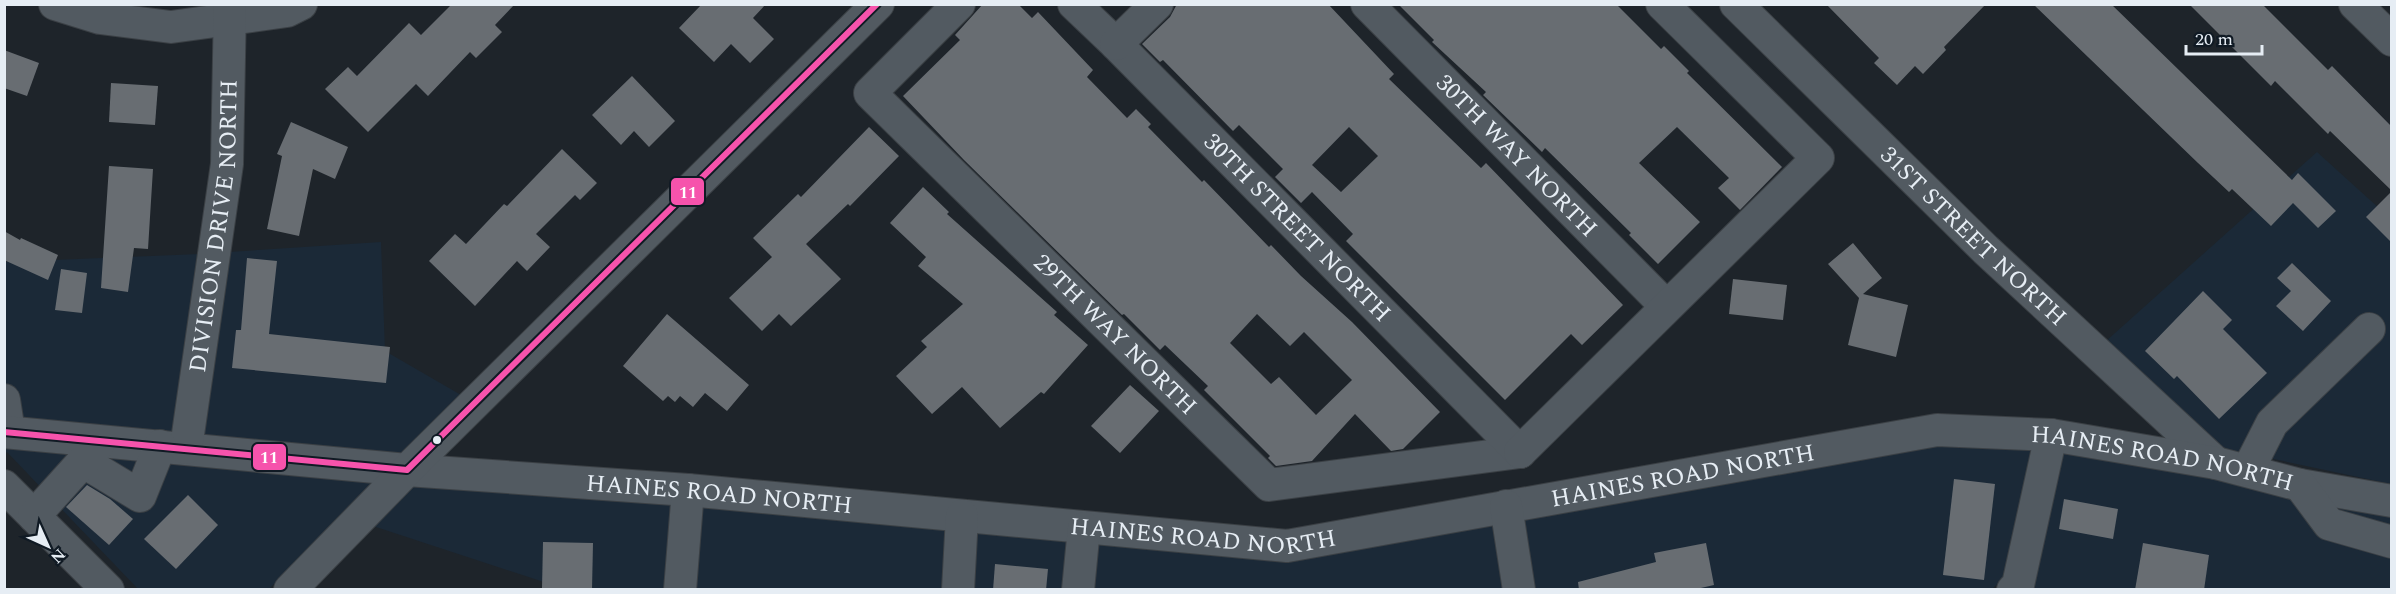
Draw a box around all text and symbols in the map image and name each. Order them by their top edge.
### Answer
scale bar [2186,18,2262,56]
text: 20 m [2195,26,2233,53]
street label: 30TH WAY NORTH [1427,66,1605,246]
street label: DIVISION DRIVE NORTH [180,79,248,375]
street label: 30TH STREET NORTH [1195,125,1399,331]
street label: 31ST STREET NORTH [1871,138,2074,335]
line badge: 11 [670,177,705,206]
text: 11 [679,181,697,205]
street label: 29TH WAY NORTH [1025,246,1205,424]
street label: HAINES ROAD NORTH [2030,417,2297,502]
unlabelled marker [431,434,443,446]
street label: HAINES ROAD NORTH [1548,435,1817,518]
line badge: 11 [252,443,287,471]
text: 11 [260,446,278,470]
street label: HAINES ROAD NORTH [585,466,854,524]
street label: HAINES ROAD NORTH [1068,509,1339,565]
north arrow [18,516,78,576]
text: N [45,543,71,569]

